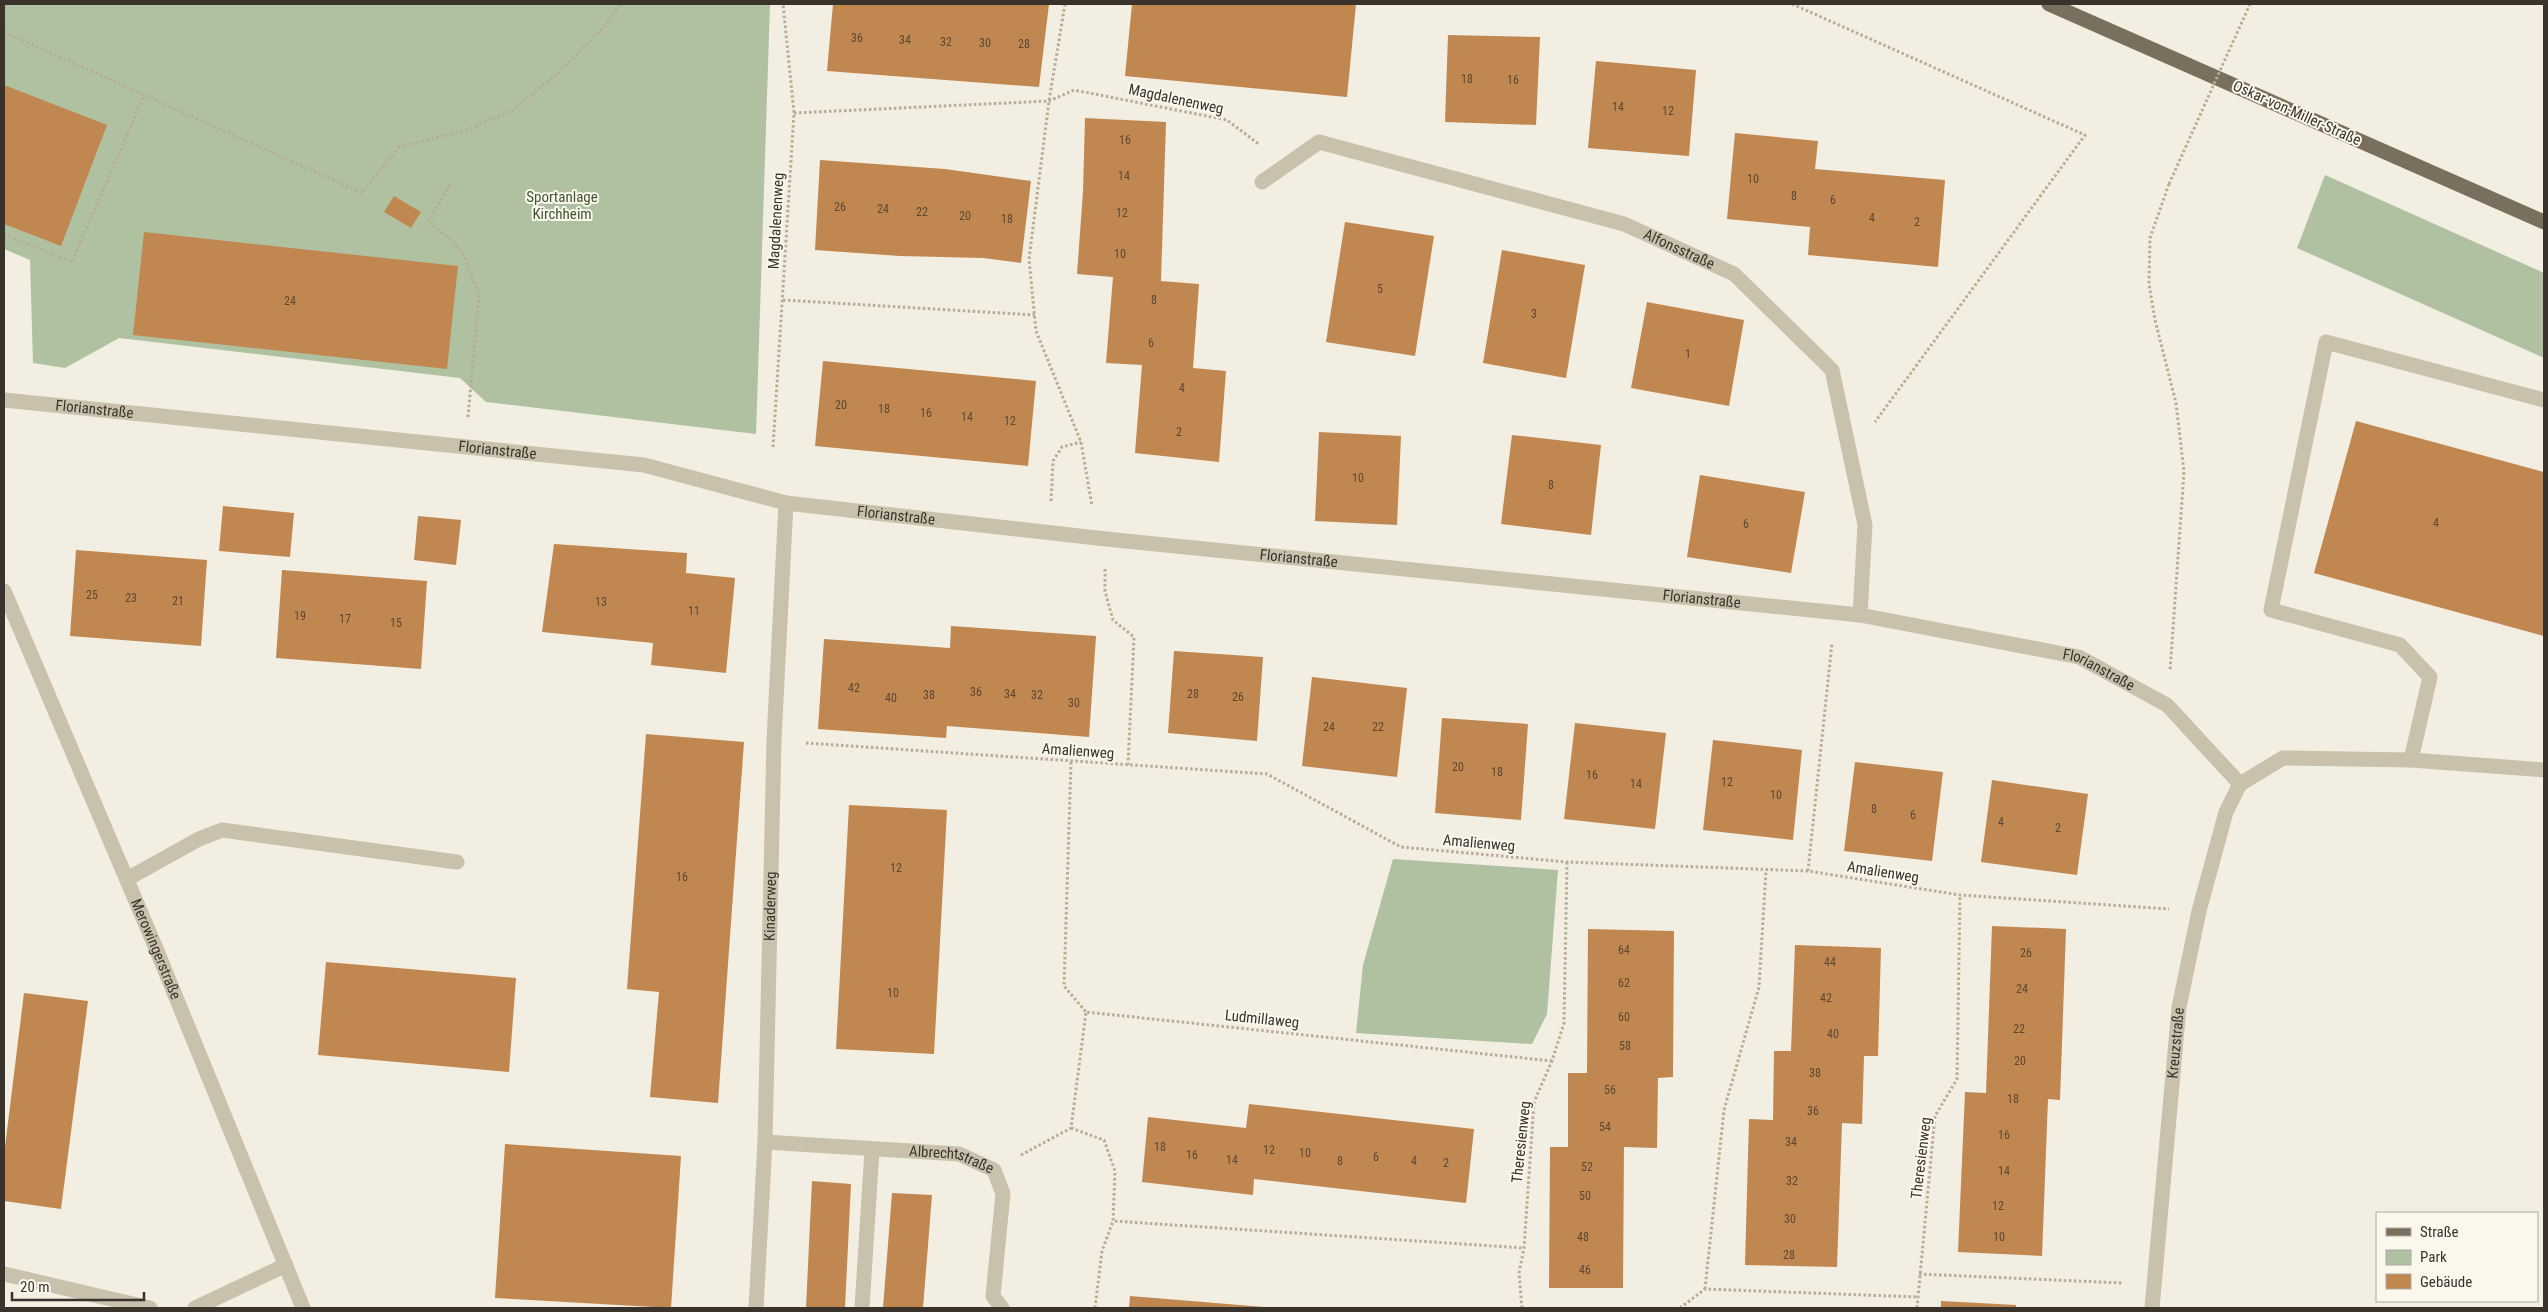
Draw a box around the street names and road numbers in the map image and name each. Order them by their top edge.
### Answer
street label: Oskar-von-Miller-Straße [2230,77,2364,149]
street label: Magdalenenweg [1127,80,1225,118]
street label: Magdalenenweg [764,172,788,270]
street label: Alfonsstraße [1641,225,1717,273]
street label: Florianstraße [55,396,134,422]
street label: Florianstraße [458,437,537,463]
street label: Florianstraße [856,502,936,529]
street label: Florianstraße [1259,546,1339,571]
street label: Florianstraße [1662,586,1742,612]
street label: Florianstraße [2061,645,2138,695]
street label: Amalienweg [1041,739,1115,763]
street label: Amalienweg [1442,831,1516,855]
street label: Amalienweg [1846,857,1920,887]
street label: Kinaderweg [761,871,780,941]
street label: Merowingerstraße [127,896,185,1002]
street label: Ludmillaweg [1224,1006,1300,1032]
street label: Kreuzstraße [2164,1007,2188,1079]
street label: Theresienweg [1508,1100,1534,1184]
street label: Theresienweg [1907,1116,1935,1200]
street label: Albrechtstraße [909,1142,997,1178]

